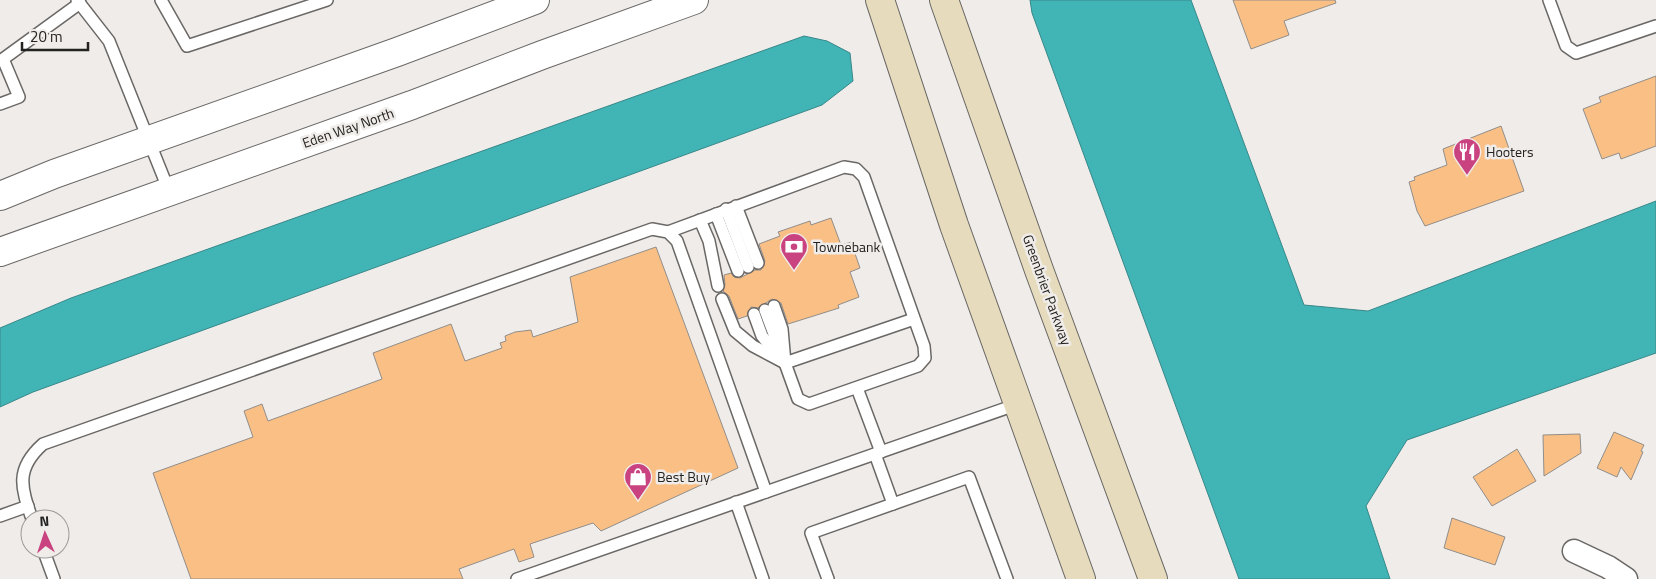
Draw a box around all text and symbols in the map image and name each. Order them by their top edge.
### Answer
scale bar [22,20,89,52]
text: 20 m [30,25,63,48]
street label: Eden Way North [299,102,397,153]
restaurant icon: Hooters [1452,137,1482,176]
place label: Hooters [1486,141,1533,162]
bank icon: Townebank [779,232,809,271]
street label: Greenbrier Parkway [1018,232,1077,348]
place label: Townebank [813,236,881,257]
shop icon: Best Buy [623,462,653,501]
place label: Best Buy [657,466,710,487]
north arrow [20,509,70,559]
text: N [39,510,50,531]

